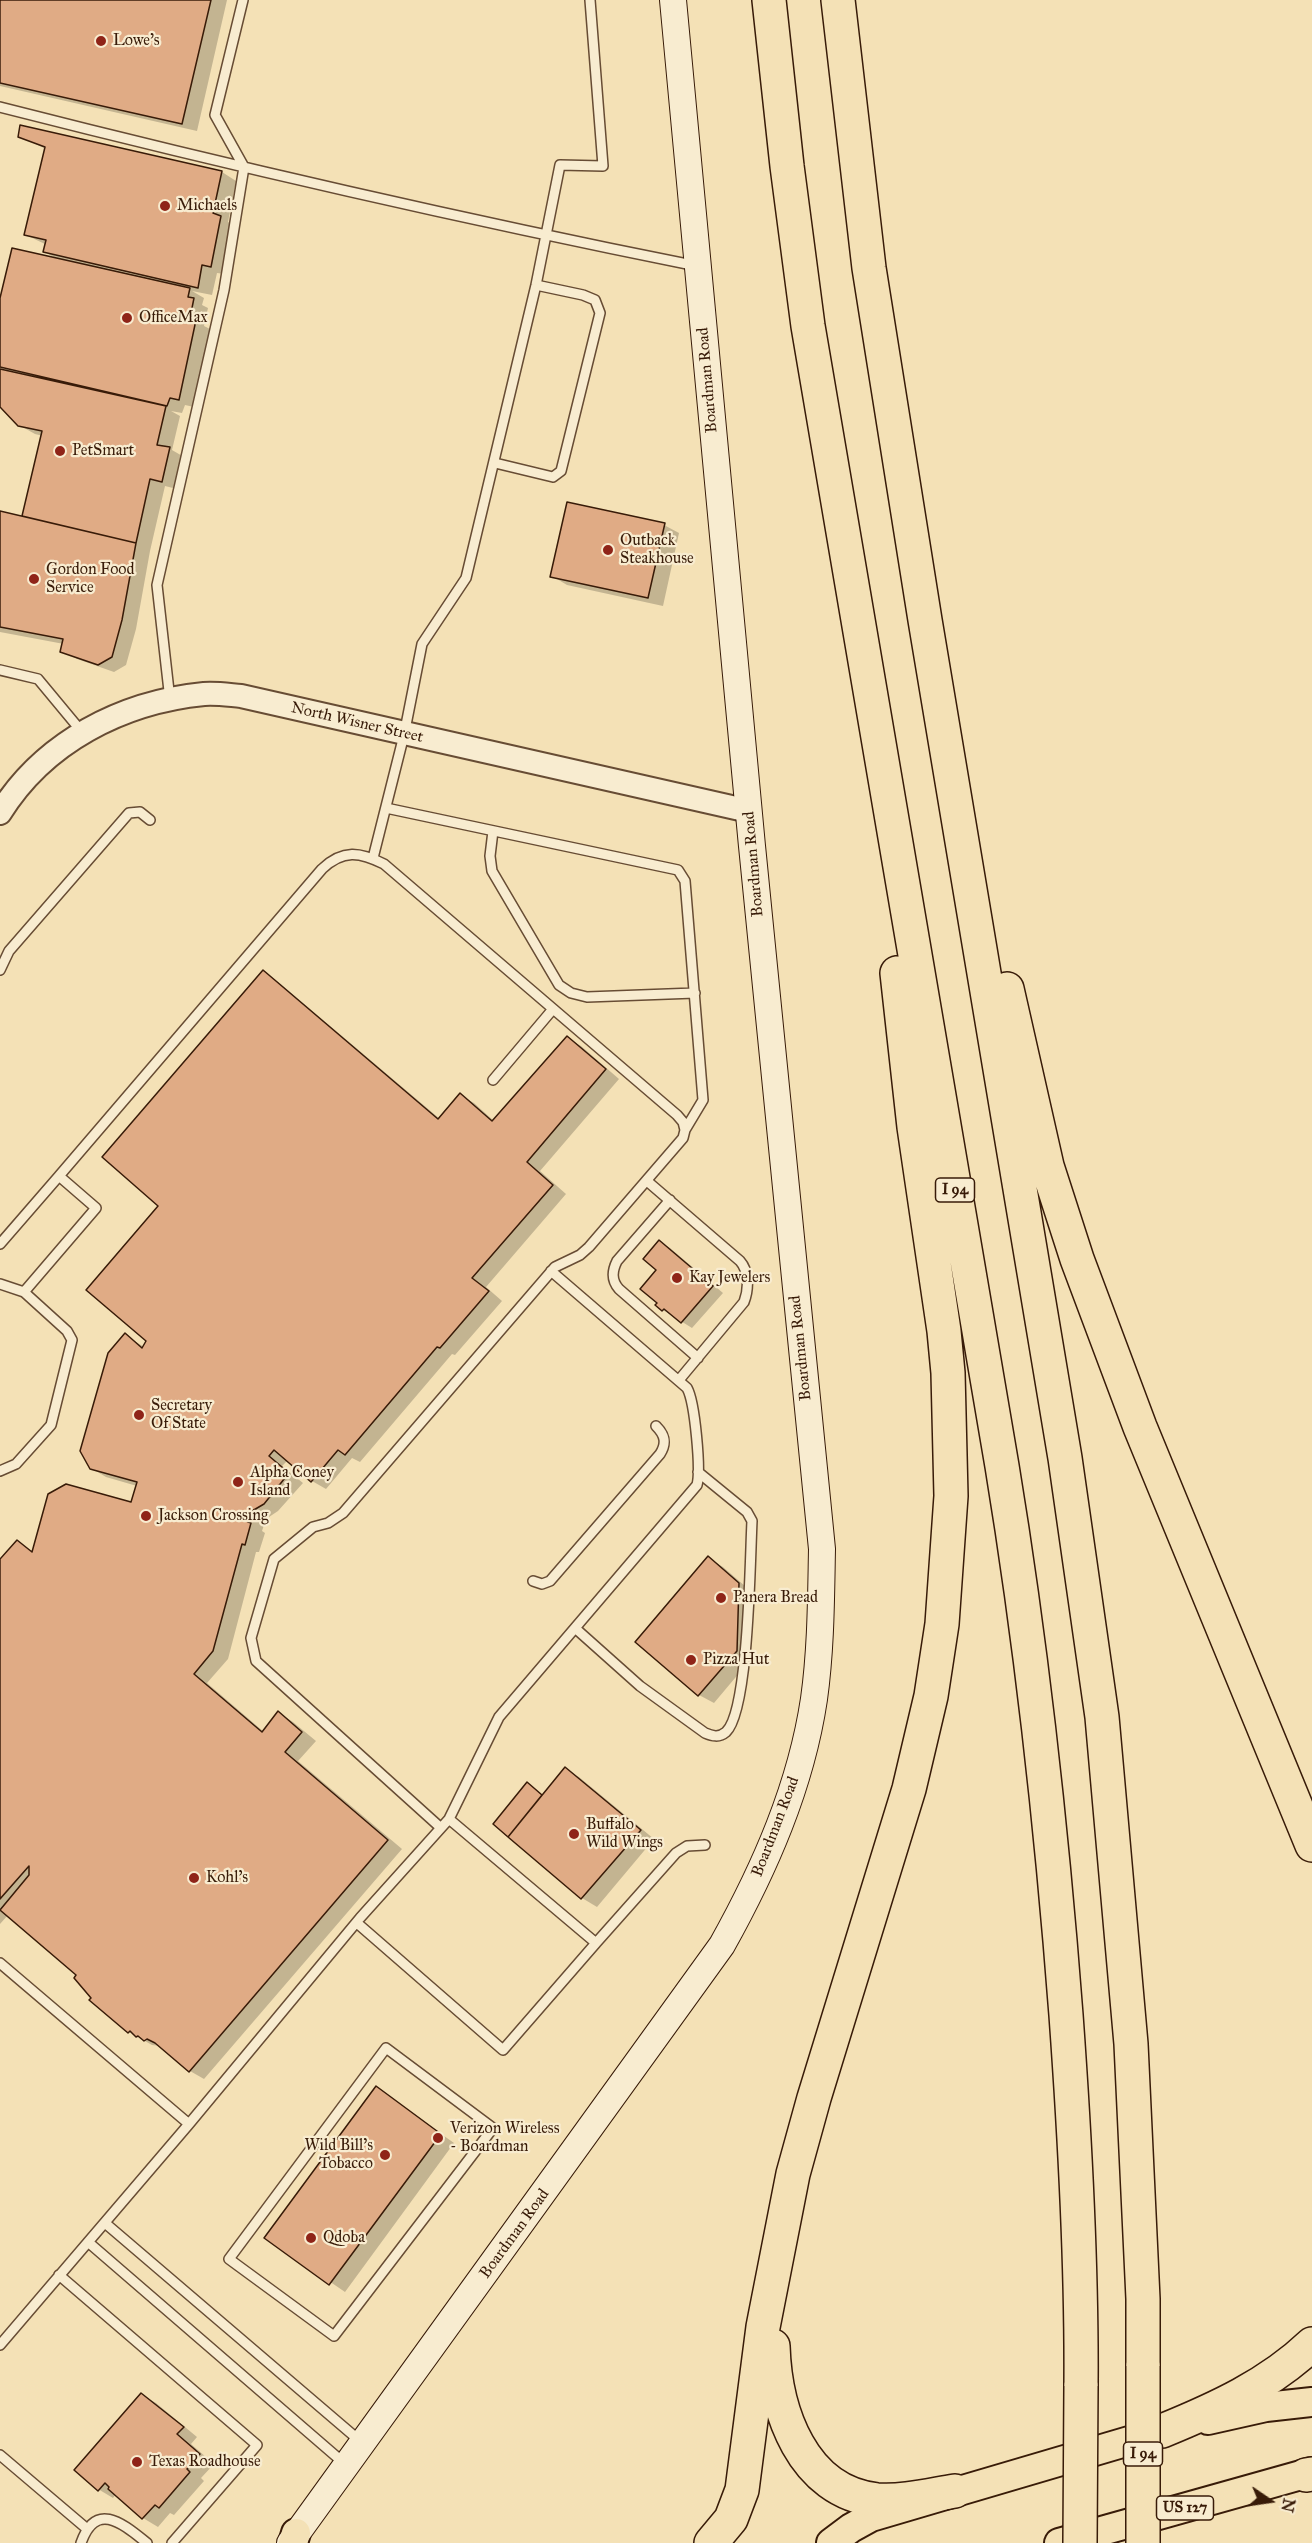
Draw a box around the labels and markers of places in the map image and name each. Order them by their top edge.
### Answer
place label: Lowe's [113,31,160,51]
marker: Lowe's [94,34,108,48]
place label: Michaels [177,196,237,216]
marker: Michaels [158,199,172,213]
place label: OfficeMax [139,308,208,328]
marker: OfficeMax [120,311,134,325]
place label: PetSmart [72,441,134,461]
marker: PetSmart [53,444,67,458]
place label: Outback Steakhouse [620,531,694,569]
marker: Outback Steakhouse [601,543,615,557]
place label: Gordon Food Service [46,560,135,598]
marker: Gordon Food Service [27,572,41,586]
place label: Kay Jewelers [689,1268,770,1288]
marker: Kay Jewelers [670,1271,684,1285]
place label: Secretary Of State [151,1396,212,1434]
marker: Secretary Of State [132,1408,146,1422]
place label: Alpha Coney Island [250,1463,334,1501]
marker: Alpha Coney Island [231,1475,245,1489]
place label: Jackson Crossing [158,1506,268,1526]
marker: Jackson Crossing [139,1509,153,1523]
place label: Panera Bread [733,1588,818,1608]
marker: Panera Bread [714,1591,728,1605]
place label: Pizza Hut [703,1650,769,1670]
marker: Pizza Hut [684,1653,698,1667]
place label: Buffalo Wild Wings [586,1815,663,1853]
marker: Buffalo Wild Wings [567,1827,581,1841]
place label: Kohl's [206,1868,248,1888]
marker: Kohl's [187,1871,201,1885]
place label: Verizon Wireless - Boardman [450,2119,559,2157]
marker: Verizon Wireless - Boardman [431,2131,445,2145]
place label: Wild Bill's Tobacco [304,2136,373,2174]
marker: Wild Bill's Tobacco [378,2148,392,2162]
place label: Qdoba [323,2228,365,2248]
marker: Qdoba [304,2231,318,2245]
place label: Texas Roadhouse [149,2452,261,2472]
marker: Texas Roadhouse [130,2455,144,2469]

